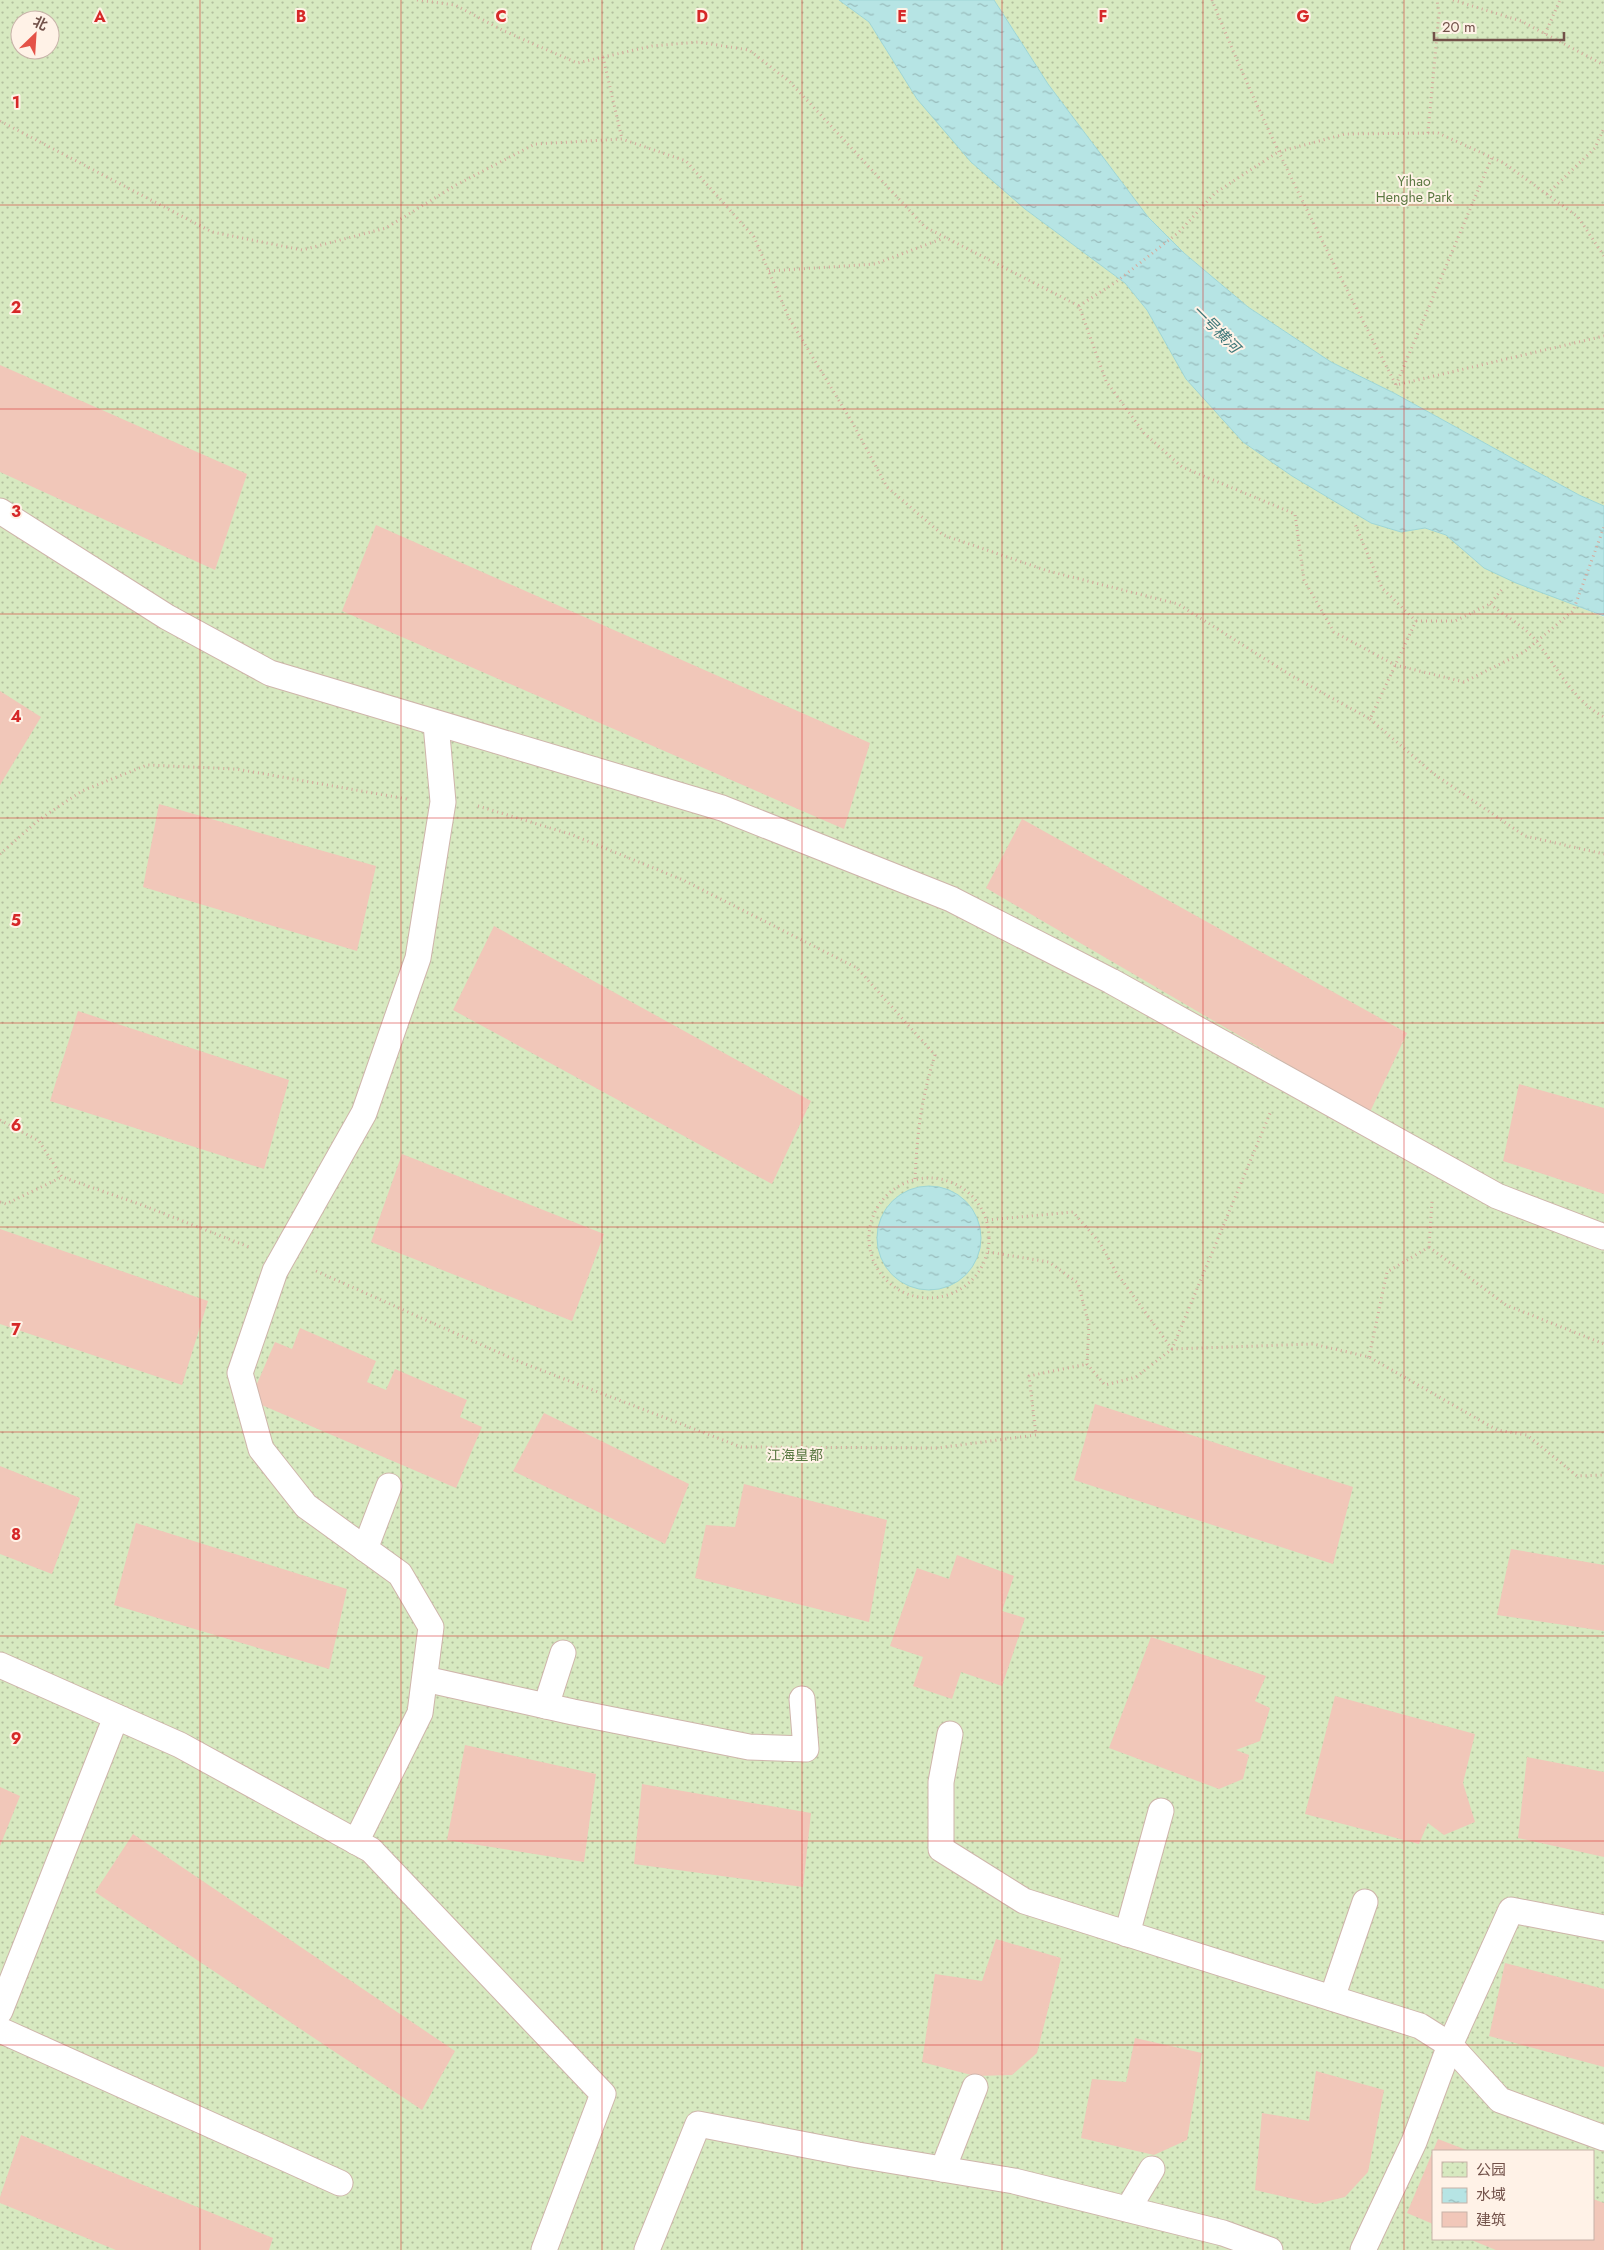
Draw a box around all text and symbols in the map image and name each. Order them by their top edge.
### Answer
text: A [93,5,106,28]
text: B [296,5,306,28]
text: C [495,5,507,28]
text: D [696,5,708,28]
text: E [897,5,907,28]
text: F [1099,5,1107,28]
text: G [1296,5,1310,28]
north arrow [10,10,60,60]
scale bar [1434,10,1564,42]
text: 北 [30,11,51,35]
text: 20 m [1442,16,1476,38]
text: 1 [12,91,20,114]
park label: Yihao Henghe Park [1376,171,1453,207]
text: 2 [11,296,21,319]
water label: 一号横河 [1187,300,1247,360]
text: 3 [11,500,21,523]
text: 4 [10,705,22,728]
text: 5 [11,909,21,932]
text: 6 [11,1114,21,1137]
text: 7 [11,1318,21,1341]
park label: 江海皇都 [767,1445,823,1465]
text: 8 [11,1523,21,1546]
text: 9 [11,1727,21,1750]
legend [1432,2150,1594,2240]
text: 公园 [1476,2159,1506,2181]
text: 水域 [1476,2184,1506,2206]
text: 建筑 [1476,2209,1506,2231]

